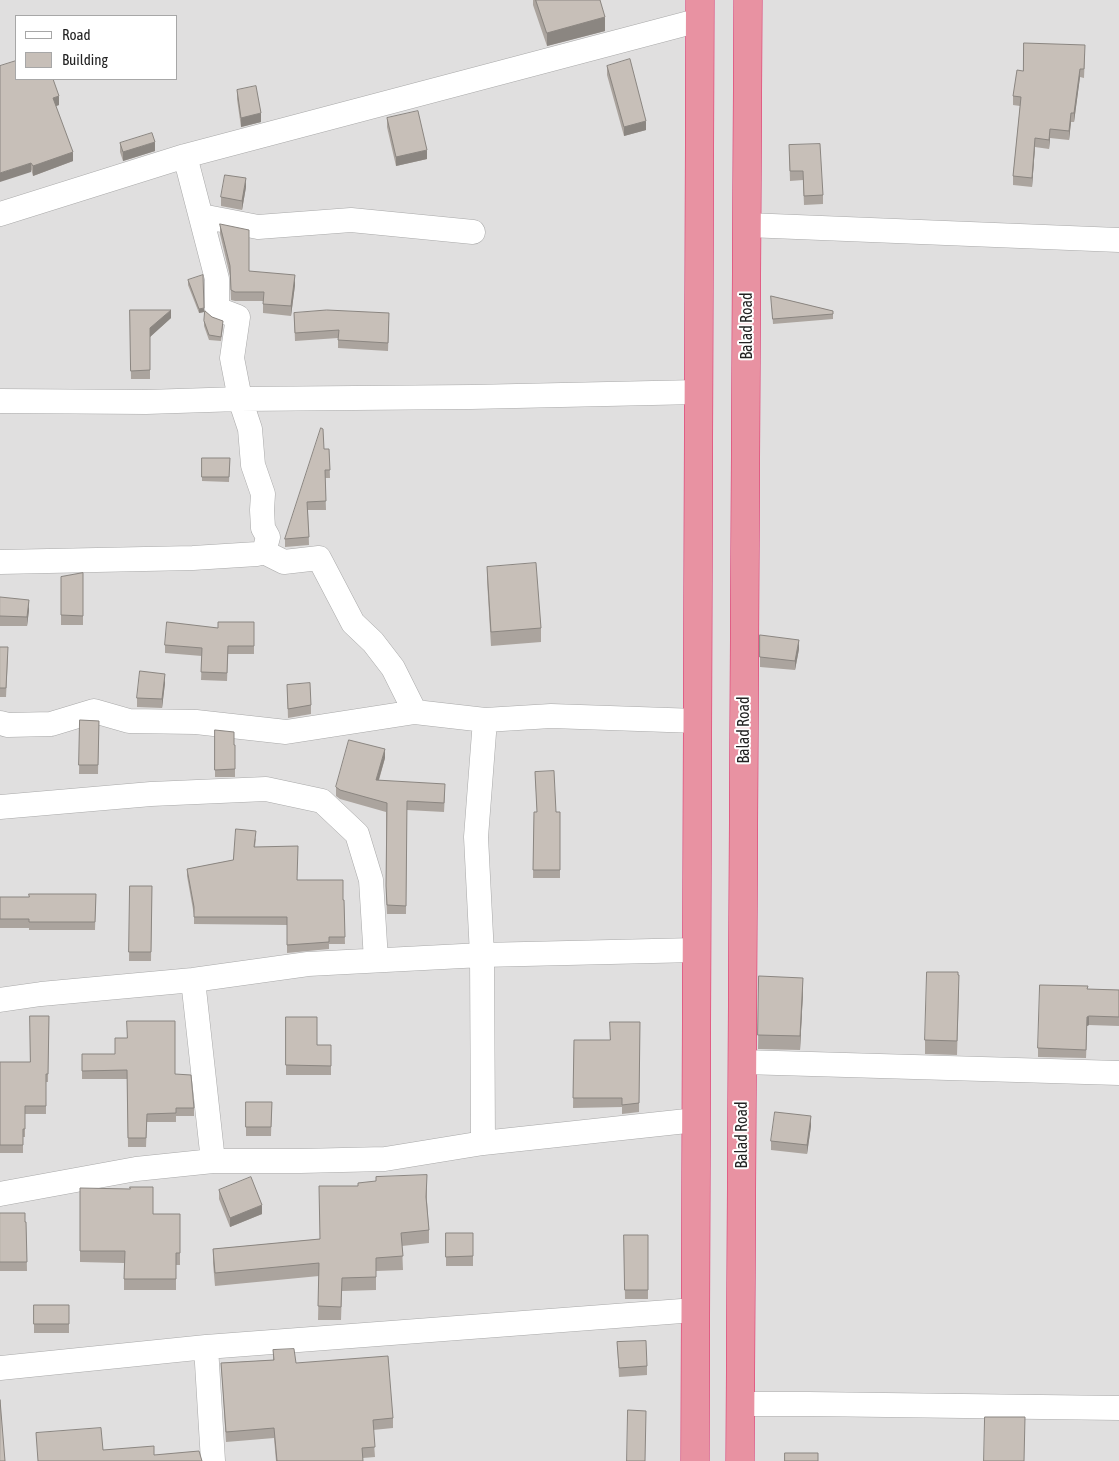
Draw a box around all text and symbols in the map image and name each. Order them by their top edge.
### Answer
legend [15,15,178,80]
text: Road [62,26,91,43]
text: Building [62,51,108,68]
street label: Balad Road [737,292,757,360]
street label: Balad Road [734,696,754,764]
street label: Balad Road [732,1101,752,1169]

